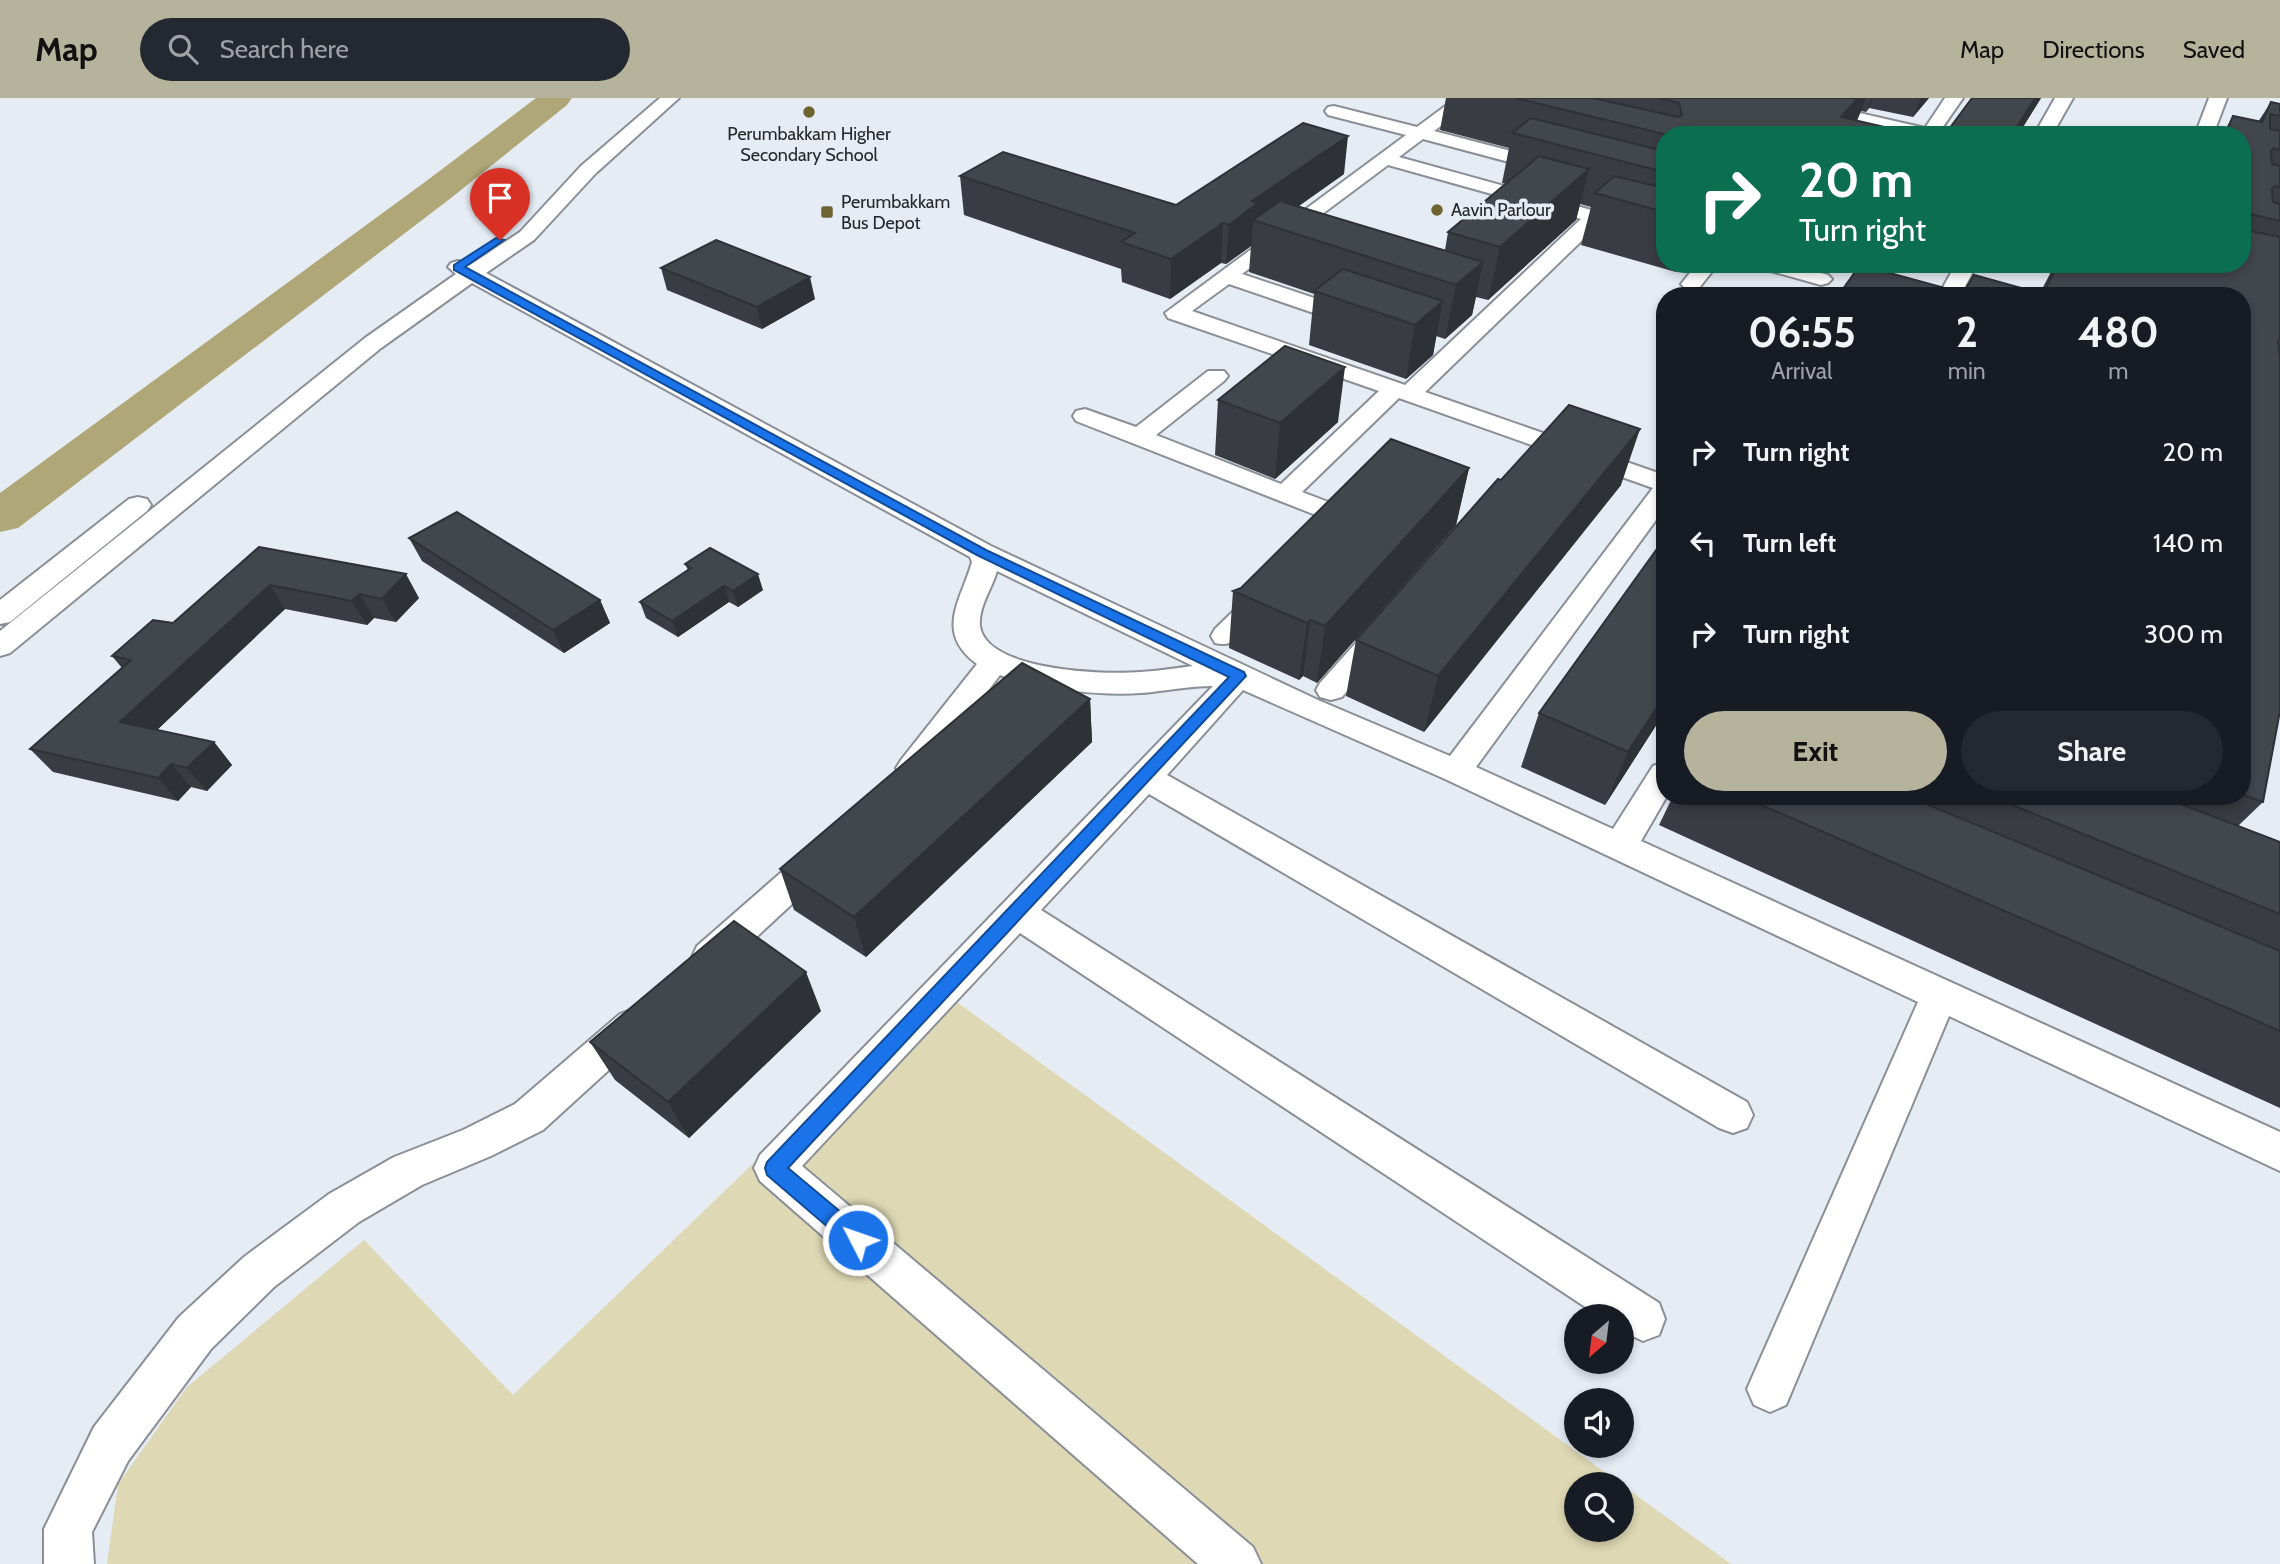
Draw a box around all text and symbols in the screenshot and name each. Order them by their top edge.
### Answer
search box [140,18,630,81]
text: Map [35,29,98,69]
icon: search [164,30,202,68]
text: Search here [220,33,349,65]
text: Map [1960,35,2004,64]
text: Directions [2042,35,2145,64]
text: Saved [2183,35,2245,64]
marker: Perumbakkam Higher Secondary School [801,104,817,120]
place label: Perumbakkam Higher Secondary School [727,123,891,166]
text: 20 m [1799,150,1913,209]
icon: right [1684,154,1775,245]
pin [470,168,530,240]
icon: arrive [481,179,519,217]
place label: Perumbakkam Bus Depot [841,191,950,234]
place label: Aavin Parlour [1451,199,1551,221]
marker: Aavin Parlour [1429,202,1445,218]
marker: Perumbakkam Bus Depot [819,204,835,220]
text: Turn right [1799,210,1926,249]
text: 06:55 [1748,306,1856,358]
text: 2 [1956,306,1978,358]
text: 480 [2078,306,2159,358]
text: Arrival [1771,357,1833,385]
text: min [1948,357,1986,385]
text: m [2108,357,2128,385]
icon: right [1684,433,1722,471]
text: Turn right [1743,436,1849,468]
text: 20 m [2163,436,2223,468]
icon: left [1684,524,1722,562]
text: Turn left [1743,527,1836,559]
text: 140 m [2153,527,2223,559]
icon: right [1684,615,1722,653]
text: Turn right [1743,618,1849,650]
text: 300 m [2144,618,2223,650]
button: Exit [1684,711,1947,791]
button: Share [1961,711,2223,791]
position arrow [821,1203,895,1277]
north arrow [1564,1304,1634,1374]
map controls [1564,1304,1634,1542]
button: sound [1564,1388,1634,1458]
button: search [1564,1472,1634,1542]

